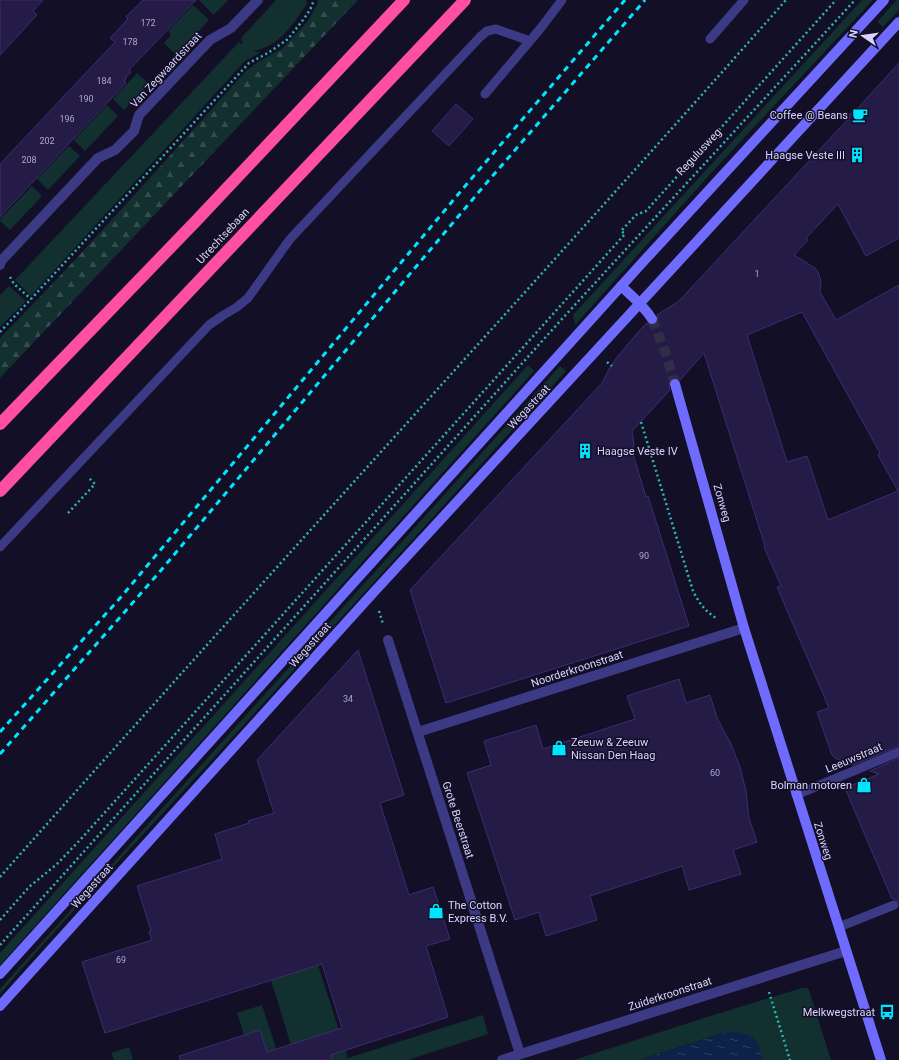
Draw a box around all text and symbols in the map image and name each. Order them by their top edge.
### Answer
north arrow [843,16,883,56]
house number: 172 [140,18,156,28]
text: N [847,28,861,39]
street label: Van Zegwaardstraat [128,29,205,110]
house number: 178 [122,37,138,47]
house number: 184 [96,76,112,86]
house number: 190 [78,94,94,104]
cafe icon: Coffee @ Beans [851,106,869,124]
place label: Coffee @ Beans [770,109,848,122]
house number: 196 [59,114,75,124]
street label: Regulusweg [674,126,724,178]
house number: 202 [39,136,55,146]
building icon: Haagse Veste III [848,146,866,164]
place label: Haagse Veste III [765,149,845,162]
house number: 208 [21,155,37,165]
street label: Utrechtsebaan [194,205,252,267]
house number: 1 [754,269,760,279]
street label: Wegastraat [505,382,553,432]
building icon: Haagse Veste IV [576,442,594,460]
place label: Haagse Veste IV [597,445,678,458]
street label: Zonweg [710,482,734,524]
house number: 90 [639,551,649,561]
street label: Wegastraat [286,620,334,670]
street label: Noorderkroonstraat [529,648,625,690]
house number: 34 [343,694,353,704]
place label: Zeeuw & Zeeuw Nissan Den Haag [571,736,656,762]
shop icon: Zeeuw & Zeeuw Nissan Den Haag [550,739,568,757]
street label: Leeuwstraat [824,740,885,776]
house number: 60 [710,768,720,778]
shop icon: Bolman motoren [855,776,873,794]
place label: Bolman motoren [771,779,852,792]
street label: Grote Beerstraat [439,780,477,860]
street label: Zonweg [811,820,835,862]
street label: Wegastraat [68,861,116,911]
place label: The Cotton Express B.V. [448,899,508,925]
shop icon: The Cotton Express B.V. [427,902,445,920]
house number: 69 [116,955,126,965]
street label: Zuiderkroonstraat [627,974,714,1014]
bus stop icon: Melkwegstraat [878,1003,896,1021]
place label: Melkwegstraat [803,1006,875,1019]

